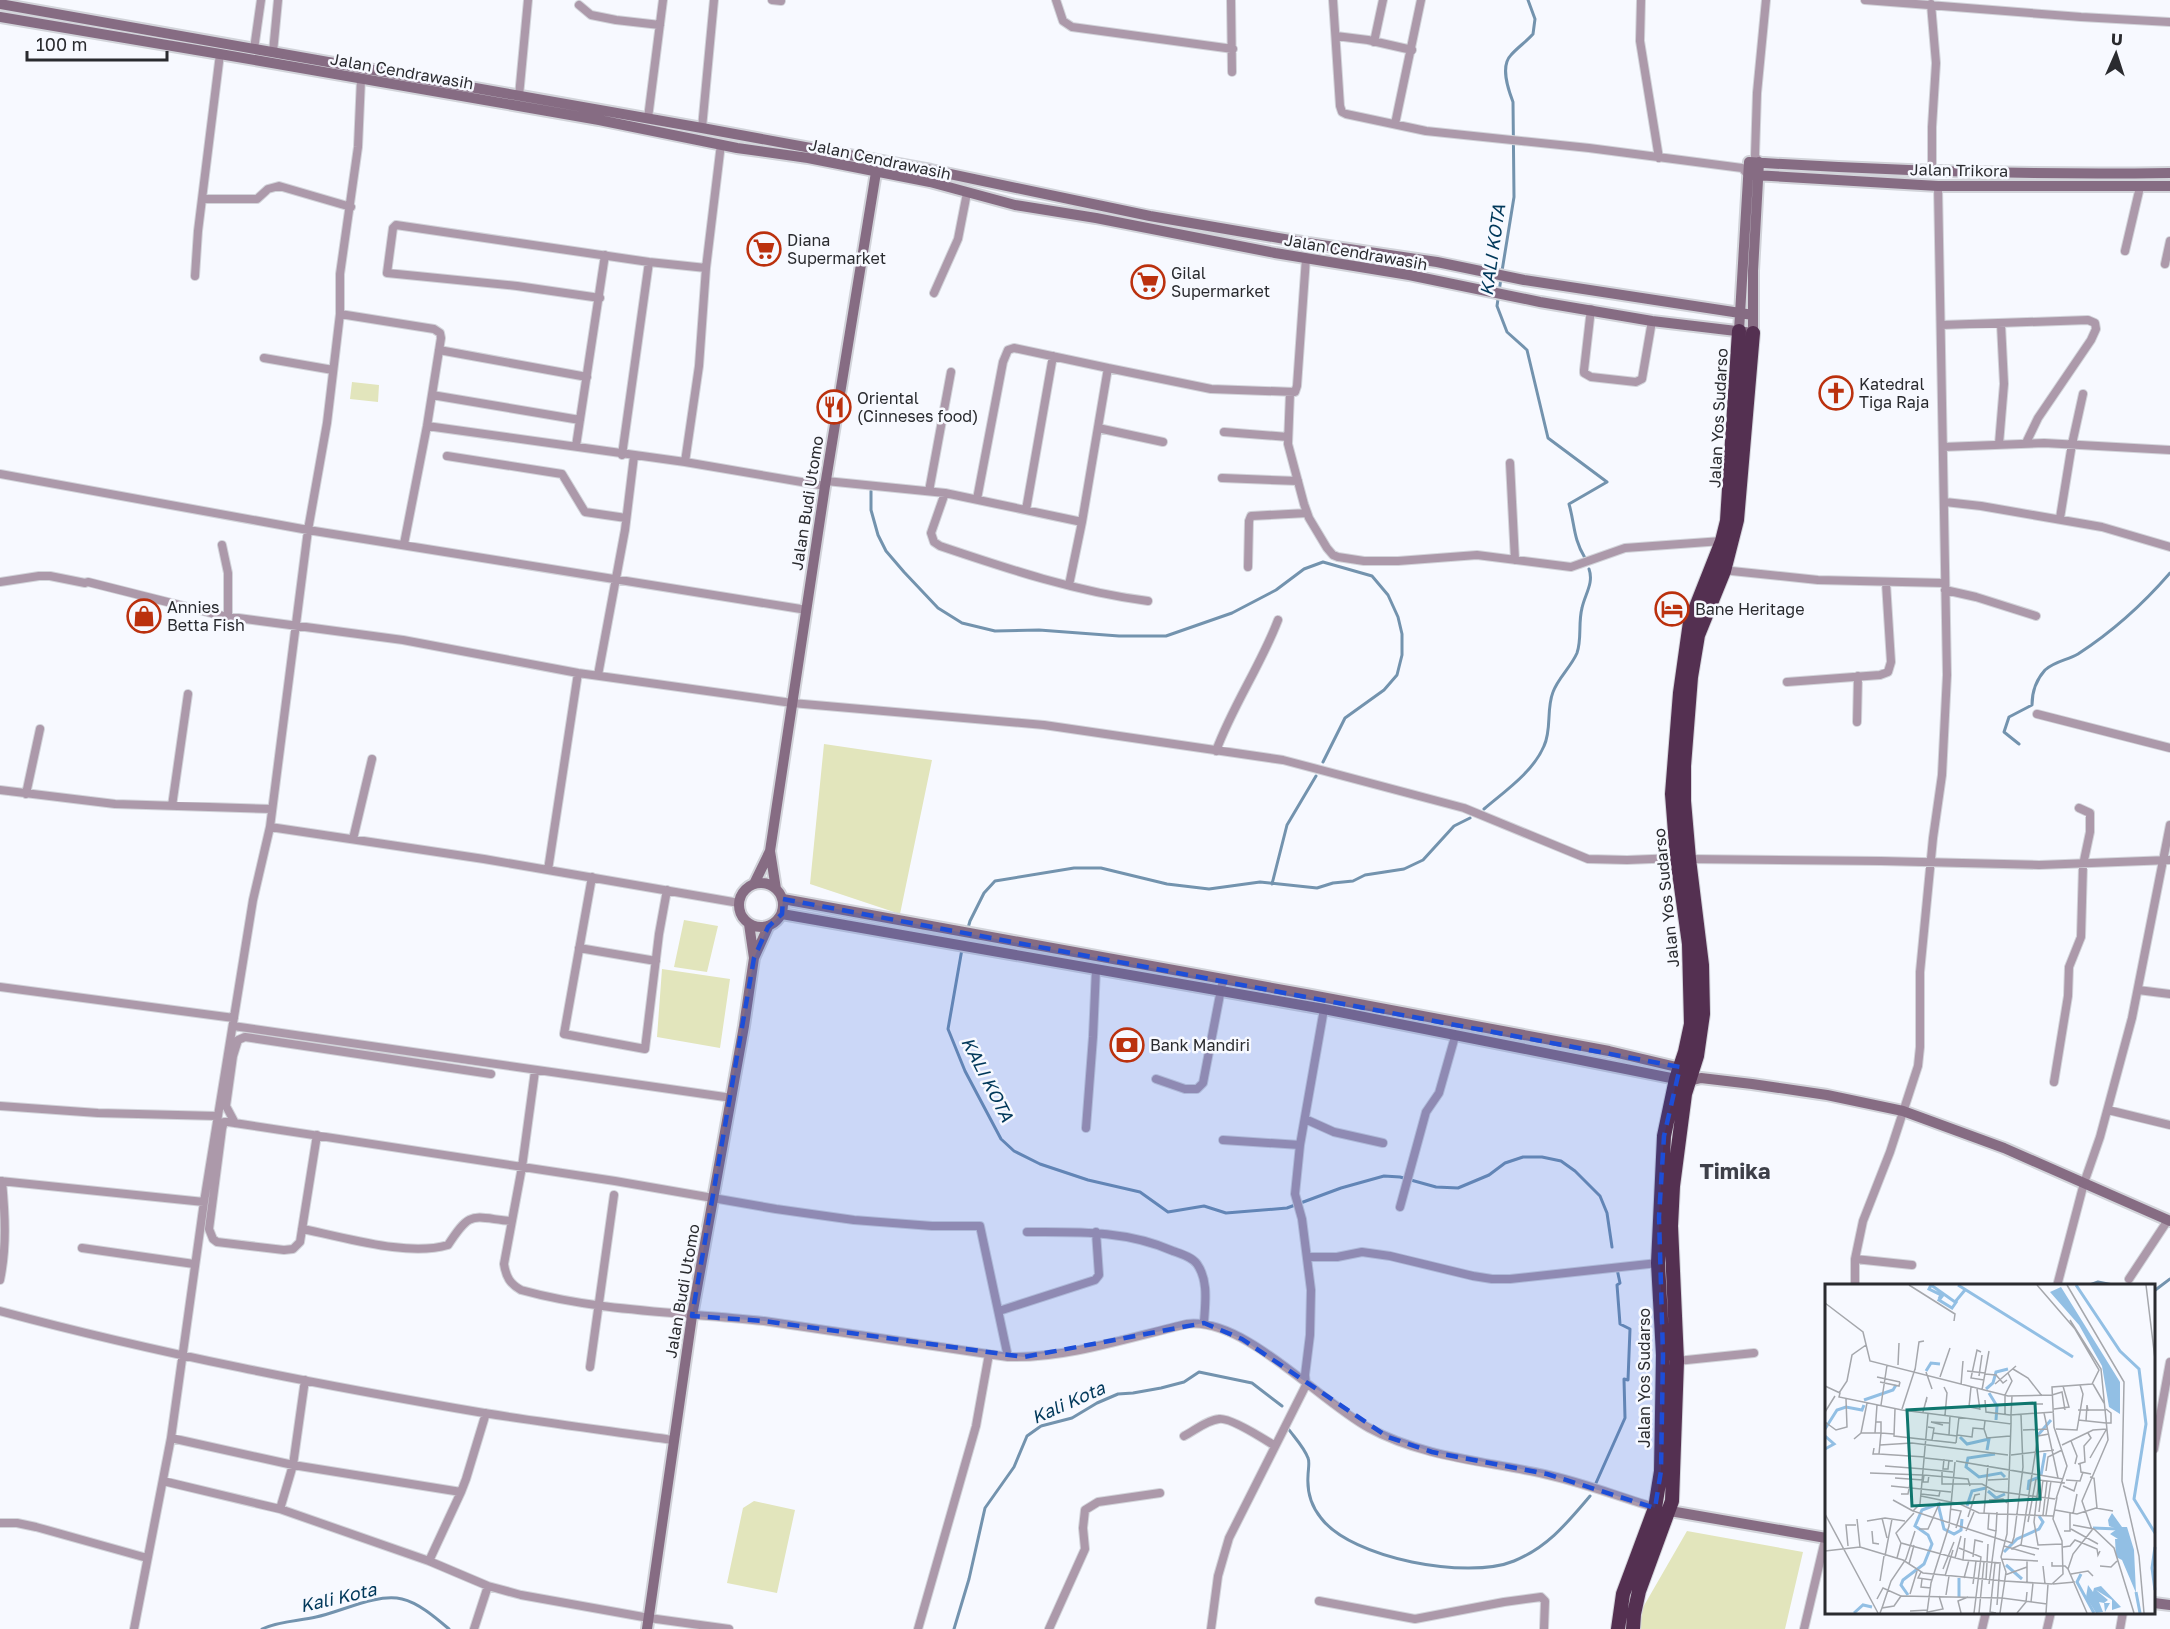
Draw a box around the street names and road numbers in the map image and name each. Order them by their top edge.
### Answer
street label: Jalan Cendrawasih [329,49,475,93]
street label: Jalan Cendrawasih [807,134,953,184]
street label: Jalan Trikora [1910,159,2008,181]
street label: Jalan Cendrawasih [1283,230,1429,274]
street label: Jalan Yos Sudarso [1704,348,1732,488]
street label: Jalan Budi Utomo [786,434,828,572]
street label: Jalan Yos Sudarso [1649,827,1683,969]
street label: Jalan Budi Utomo [660,1222,704,1360]
street label: Jalan Yos Sudarso [1634,1308,1654,1448]

